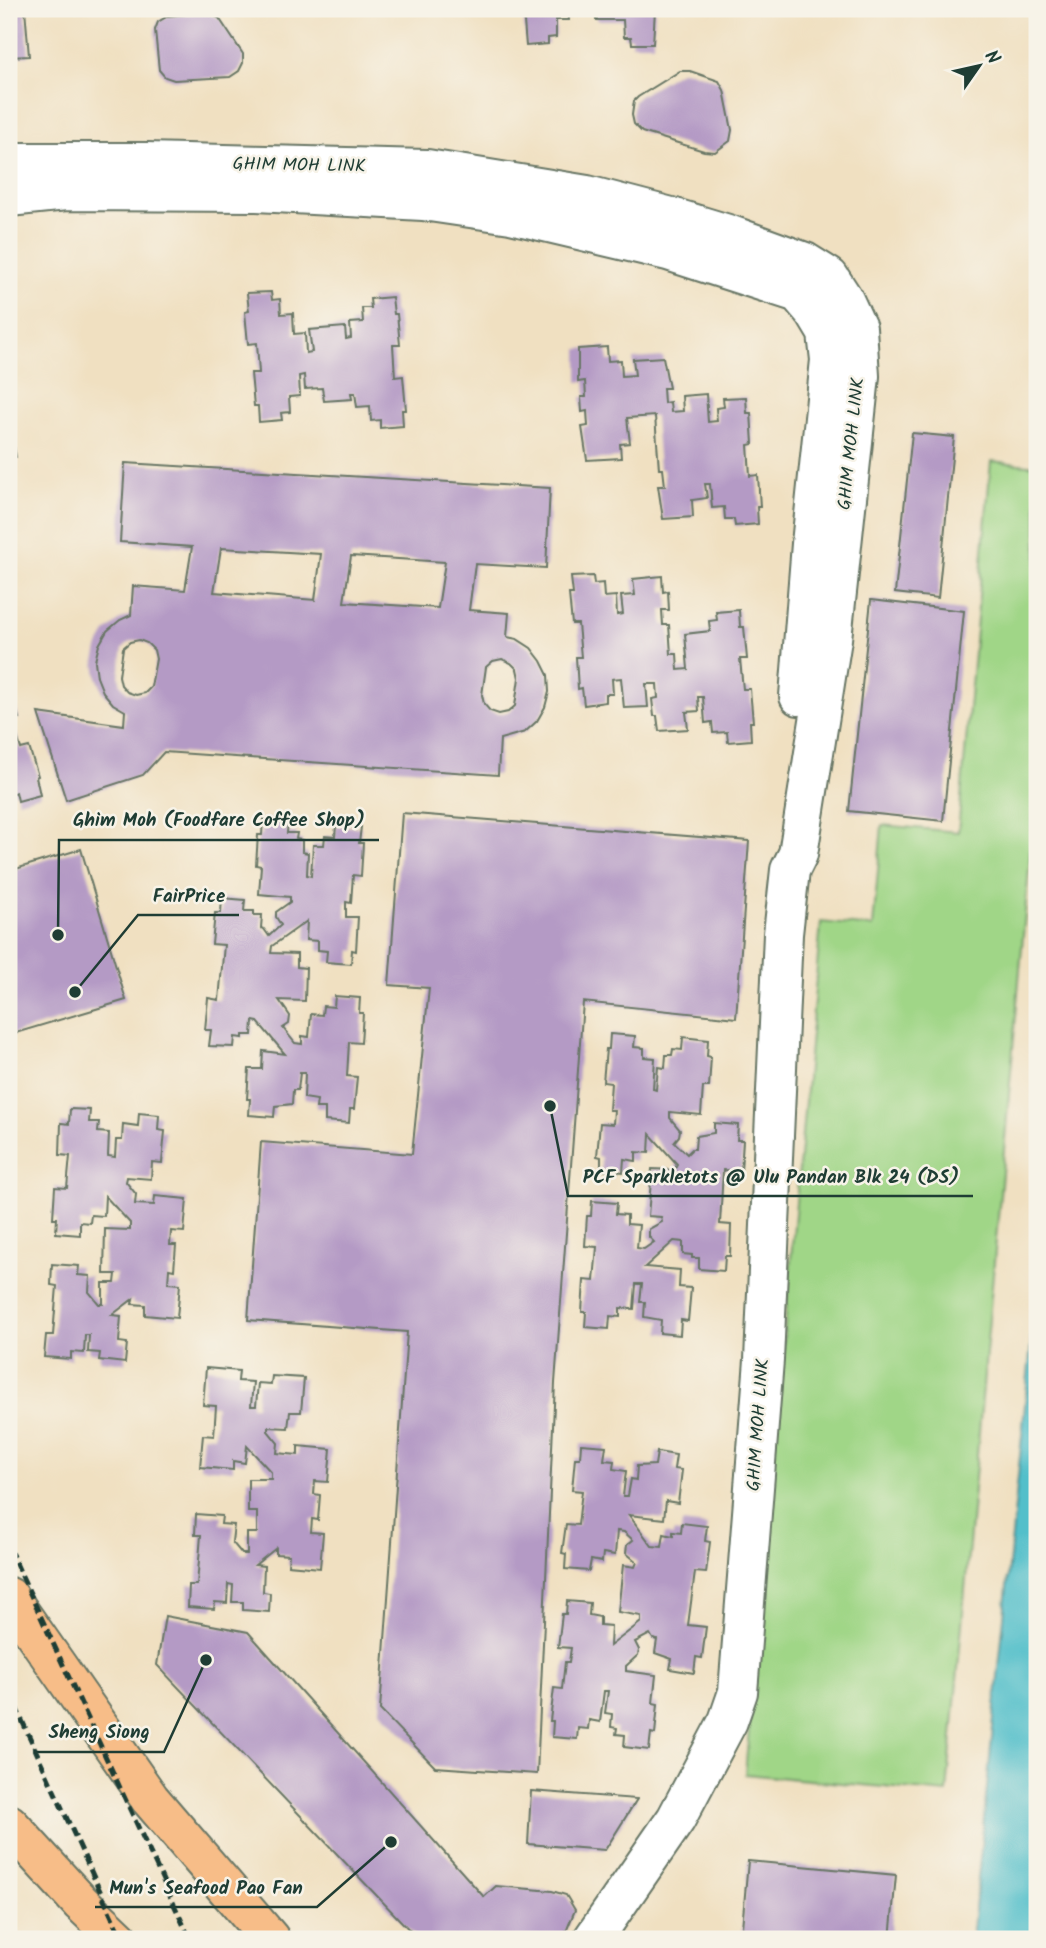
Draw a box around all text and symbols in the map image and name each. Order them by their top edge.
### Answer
north arrow [944,32,1014,102]
text: N [976,44,1007,71]
street label: GHIM MOH LINK [232,150,366,182]
street label: GHIM MOH LINK [831,376,873,512]
callout: Ghim Moh (Foodfare Coffee Shop) [59,800,379,840]
text: Ghim Moh (Foodfare Coffee Shop) [73,806,365,836]
callout: FairPrice [138,875,239,915]
text: FairPrice [153,882,225,912]
callout: PCF Sparkletots @ Ulu Pandan Blk 24 (DS) [568,1156,973,1196]
text: PCF Sparkletots @ Ulu Pandan Blk 24 (DS) [583,1163,959,1193]
street label: GHIM MOH LINK [740,1357,778,1492]
callout: Sheng Siong [34,1712,164,1752]
text: Sheng Siong [48,1718,150,1748]
callout: Mun's Seafood Pao Fan [95,1867,317,1907]
text: Mun's Seafood Pao Fan [109,1874,303,1904]

